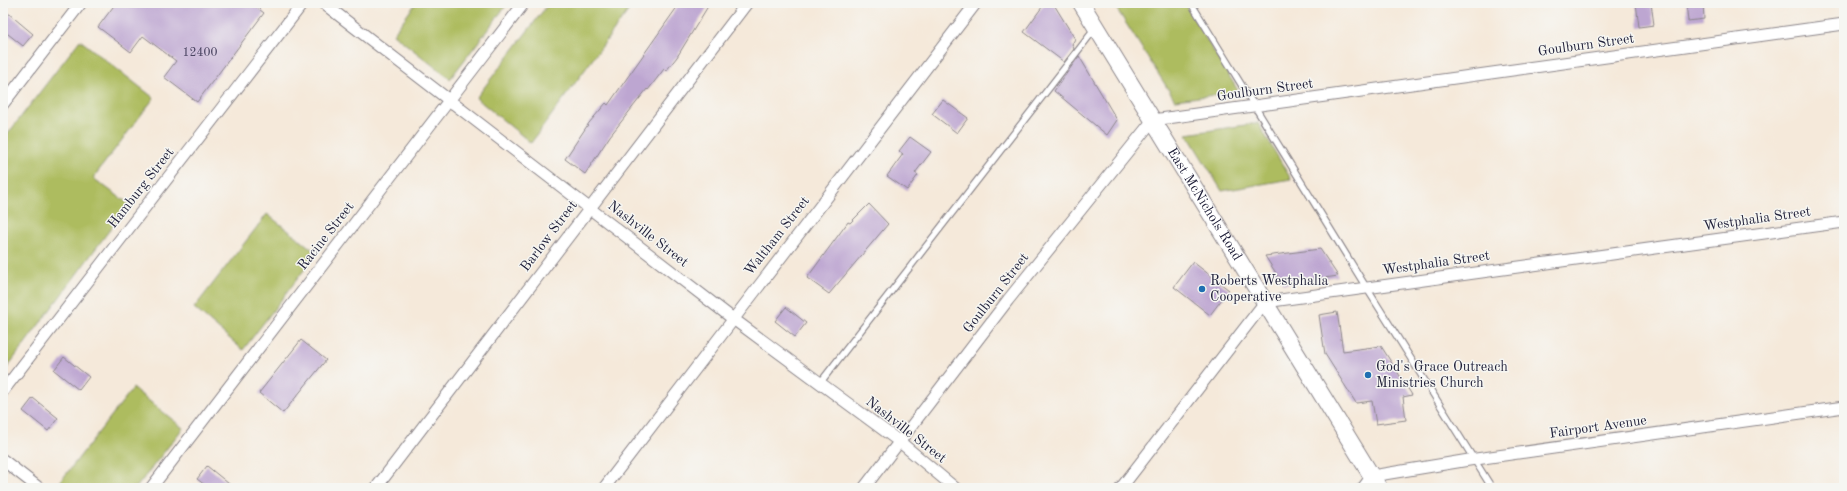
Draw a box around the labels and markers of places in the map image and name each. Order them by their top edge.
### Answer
place label: Roberts Westphalia Cooperative [1210,274,1329,304]
marker: Roberts Westphalia Cooperative [1197,284,1207,294]
place label: God's Grace Outreach Ministries Church [1376,360,1508,390]
marker: God's Grace Outreach Ministries Church [1363,370,1373,380]

